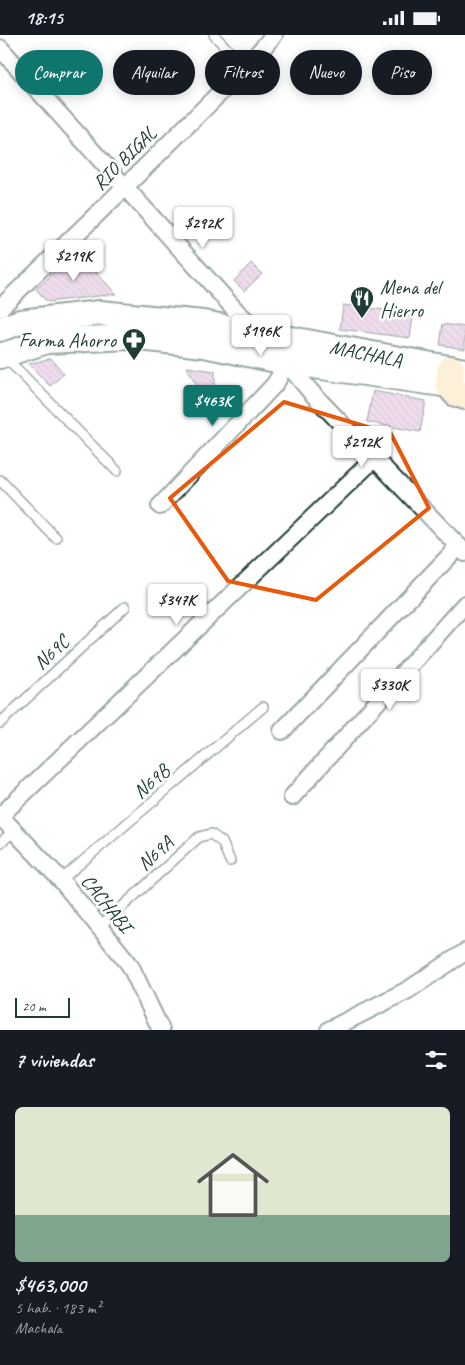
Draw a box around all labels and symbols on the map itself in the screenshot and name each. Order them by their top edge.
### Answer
street label: RIO BIGAL [87,121,162,195]
pin: $292K [168,207,238,249]
pin: $219K [39,239,109,282]
place label: Mena del Hierro [380,275,444,323]
restaurant icon: Mena del Hierro [349,285,375,319]
pin: $196K [226,315,296,357]
pharmacy icon: Farma Ahorro [121,327,147,361]
place label: Farma Ahorro [19,328,117,353]
street label: MACHALA [328,334,405,373]
pin: $463K [178,385,248,427]
pin: $212K [327,425,397,468]
pin: $347K [142,583,212,626]
street label: N69C [28,628,76,675]
pin: $330K [355,669,425,711]
street label: N69B [128,758,176,804]
street label: N69A [132,830,179,876]
street label: CACHABI [76,869,140,941]
scale bar [15,995,70,1018]

